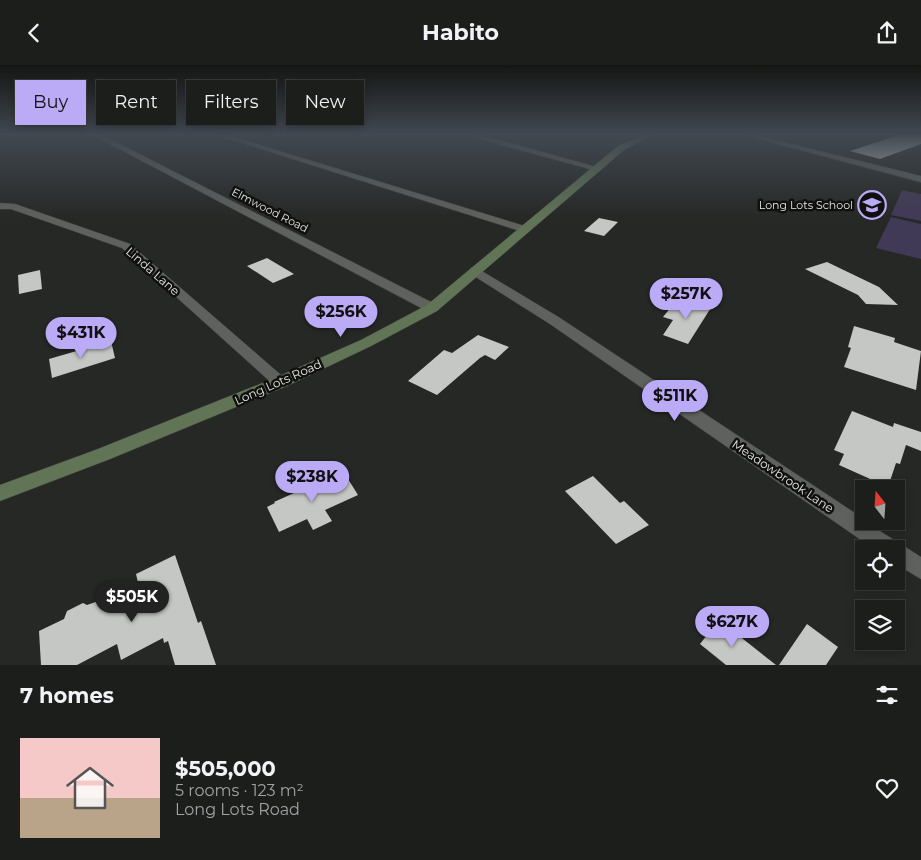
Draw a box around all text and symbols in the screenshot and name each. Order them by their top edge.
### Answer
icon: back [20,19,48,47]
text: Habito [422,19,499,46]
icon: share [873,19,901,47]
chip: Buy [15,80,86,125]
chip: Rent [96,80,176,125]
chip: Filters [186,80,276,125]
chip: New [286,80,364,125]
street label: Elmwood Road [229,185,311,235]
school or university icon: Long Lots School [857,190,887,220]
place label: Long Lots School [759,198,853,212]
street label: Linda Lane [123,244,183,298]
pin: $257K [651,277,721,320]
text: $257K [661,284,711,303]
pin: $256K [306,295,376,338]
text: $256K [315,302,367,321]
pin: $431K [46,317,116,359]
text: $431K [57,323,105,342]
street label: Long Lots Road [232,356,324,408]
pin: $511K [640,379,710,422]
text: $511K [653,386,697,405]
street label: Meadowbrook Lane [729,436,837,516]
pin: $238K [277,461,347,503]
text: $238K [286,467,338,486]
north arrow [855,480,905,530]
map controls [855,480,905,650]
button: locate [855,540,905,590]
pin: $505K [97,581,167,623]
text: $505K [106,587,158,606]
button: layers [855,600,905,650]
pin: $627K [697,605,767,648]
text: $627K [706,612,758,631]
icon: filters [873,681,901,709]
text: 7 homes [20,683,114,708]
text: $505,000 [175,756,276,781]
icon: home [60,758,120,818]
icon: heart [873,774,901,802]
text: 5 rooms · 123 m² [175,781,304,800]
text: Long Lots Road [175,800,300,819]

